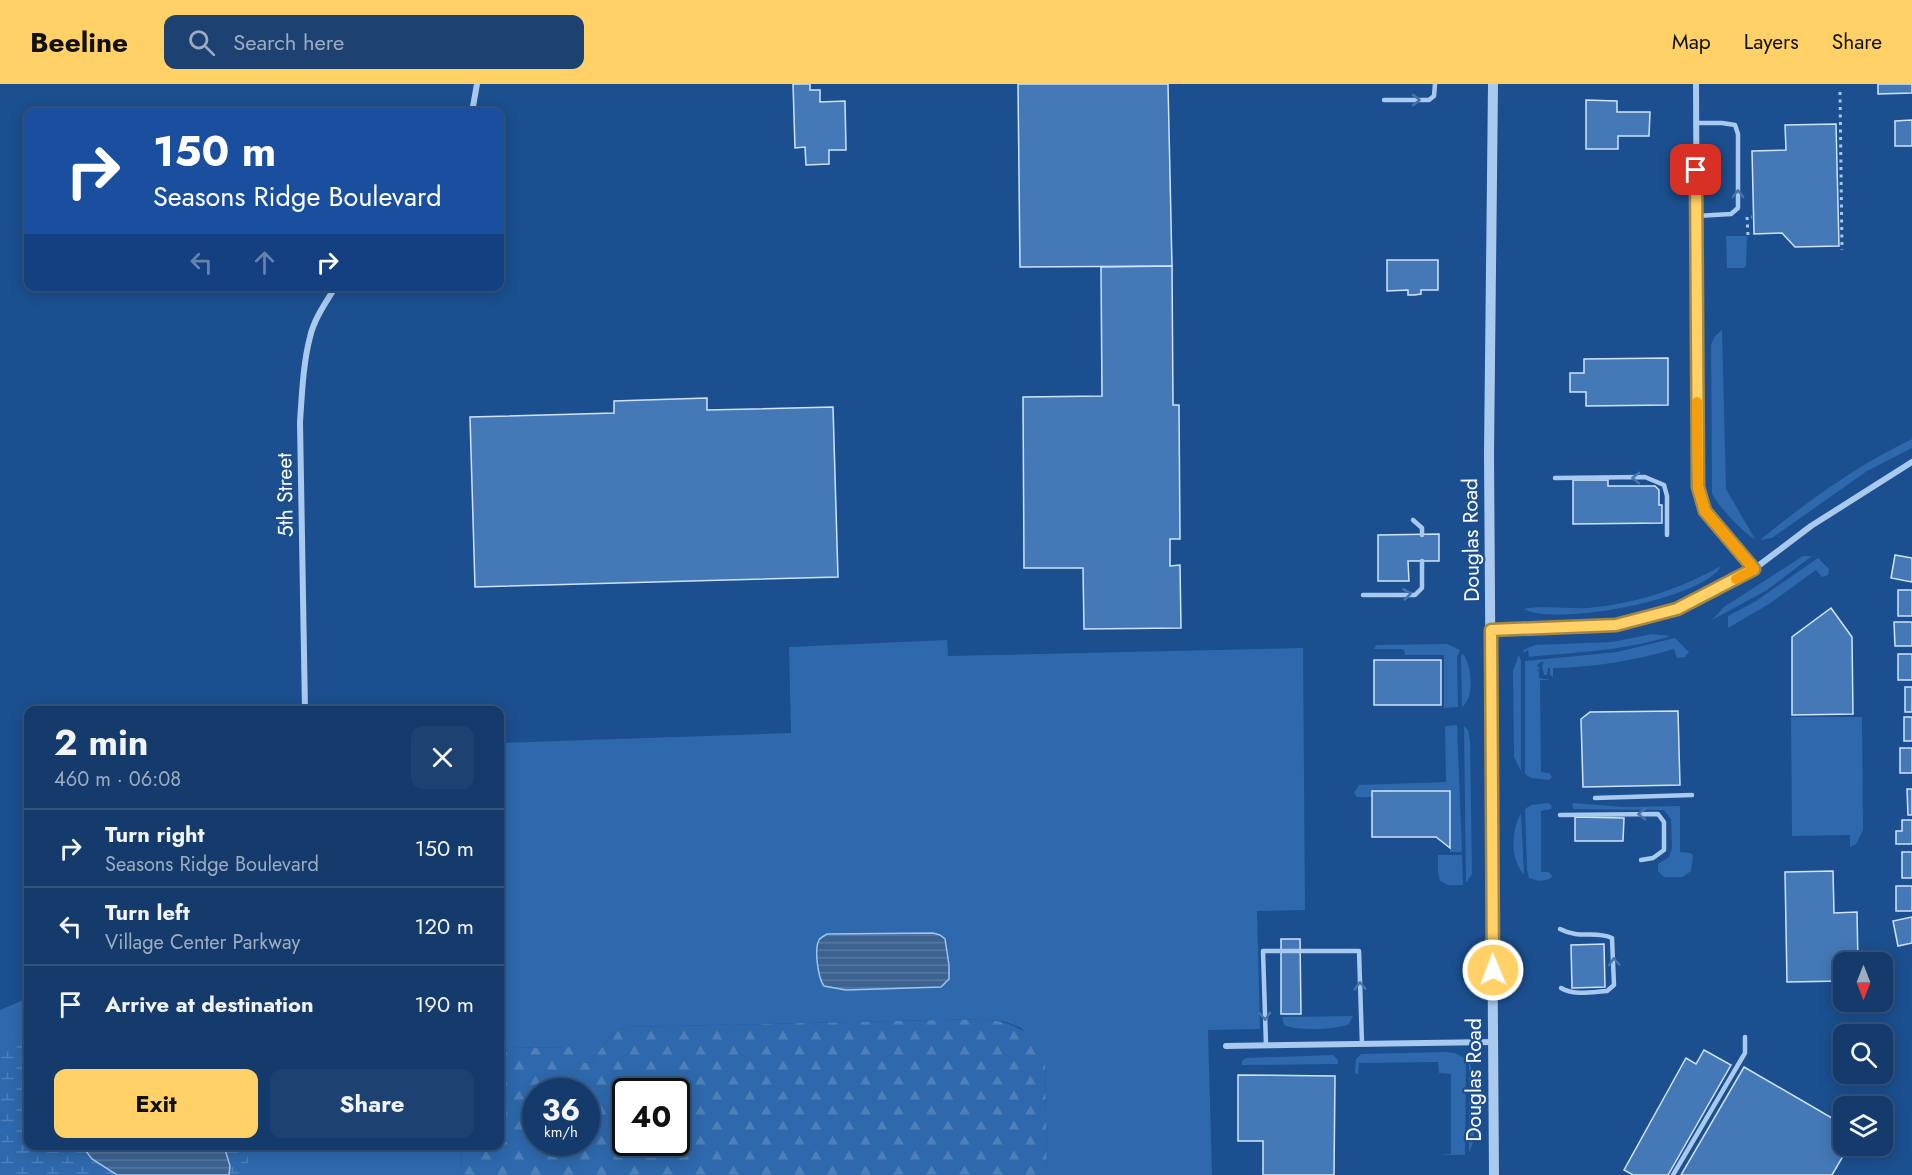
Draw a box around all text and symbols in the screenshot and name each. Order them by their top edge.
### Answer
search box [164,15,584,69]
text: Beeline [30,22,128,63]
icon: search [185,26,218,59]
text: Search here [233,26,344,58]
text: Map [1672,27,1711,57]
text: Layers [1744,27,1799,57]
text: Share [1832,27,1882,57]
one-way arrow [1411,94,1420,106]
text: 150 m [153,121,276,182]
icon: right [54,132,132,210]
pin [1670,144,1721,195]
icon: arrive [1679,153,1712,186]
text: Seasons Ridge Boulevard [153,177,442,216]
one-way arrow [1732,190,1744,199]
icon: left [185,246,218,279]
icon: ahead [248,246,281,279]
icon: right [311,246,344,279]
street label: 5th Street [269,453,301,537]
one-way arrow [1632,471,1641,484]
street label: Douglas Road [1455,478,1487,602]
one-way arrow [1402,588,1412,601]
text: 2 min [54,716,149,768]
button: close [411,726,474,789]
text: 460 m · 06:08 [54,765,181,794]
one-way arrow [1637,808,1646,820]
text: Turn right [105,818,205,850]
icon: right [54,832,87,865]
text: 150 m [415,832,474,864]
text: Seasons Ridge Boulevard [105,850,319,879]
text: Turn left [105,896,190,928]
icon: left [54,910,87,943]
text: 120 m [415,910,474,942]
text: Village Center Parkway [105,928,300,957]
position arrow [1461,938,1525,1002]
north arrow [1833,952,1893,1012]
map controls [1833,952,1893,1156]
one-way arrow [1607,957,1620,966]
one-way arrow [1354,981,1367,990]
icon: arrive [54,988,87,1021]
text: Arrive at destination [105,988,314,1020]
text: 190 m [414,988,474,1020]
one-way arrow [1259,1012,1272,1021]
street label: Douglas Road [1459,1018,1489,1142]
button: search [1833,1024,1893,1084]
button: Exit [54,1069,258,1138]
button: Share [270,1069,474,1138]
speed limit sign: 40 [612,1078,690,1156]
text: 36 [542,1088,580,1131]
button: layers [1833,1096,1893,1156]
text: km/h [544,1121,578,1143]

